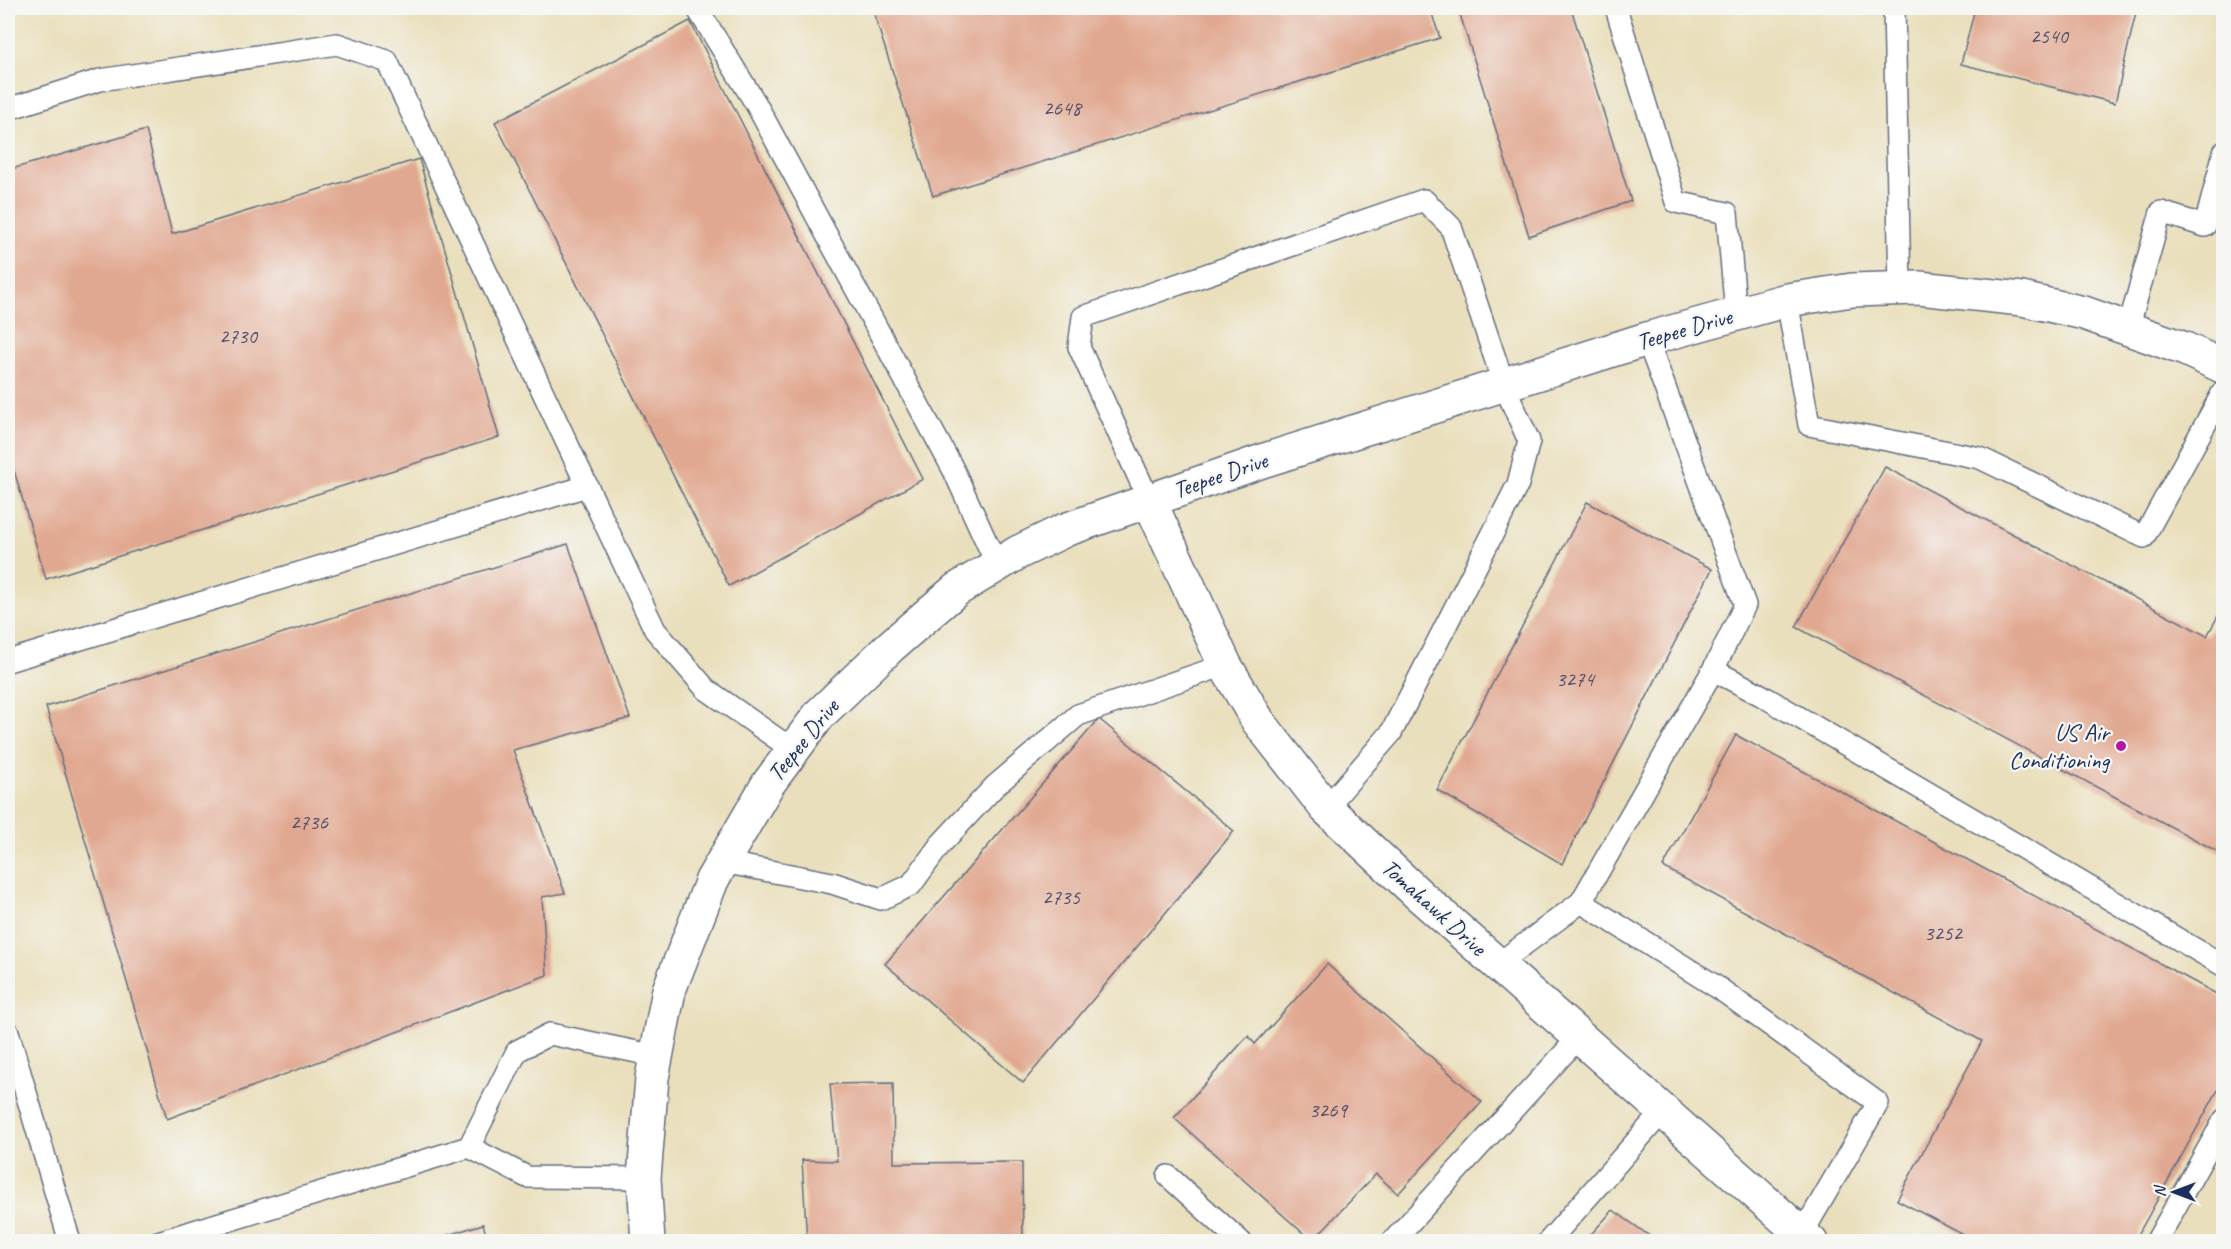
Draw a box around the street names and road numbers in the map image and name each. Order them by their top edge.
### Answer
street label: Teepee Drive [1633,301,1737,357]
street label: Teepee Drive [1169,444,1273,505]
street label: Teepee Drive [761,691,847,787]
street label: Tomahawk Drive [1375,852,1494,963]

